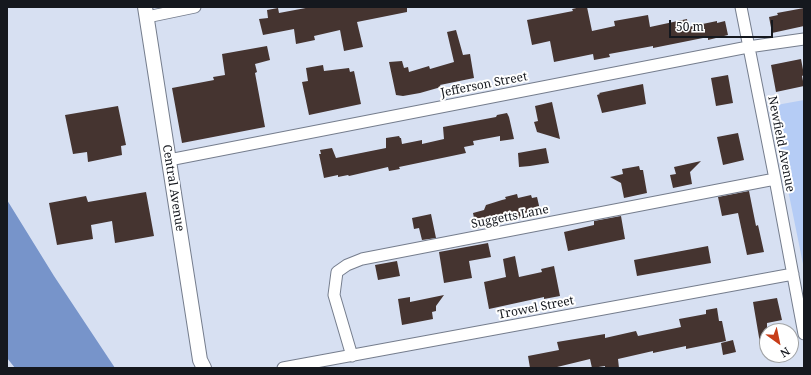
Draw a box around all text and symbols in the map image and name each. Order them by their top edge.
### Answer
scale bar [671,12,775,38]
text: 50 m [676,18,704,35]
street label: Jefferson Street [439,70,529,100]
street label: Newfield Avenue [765,95,797,193]
street label: Central Avenue [159,144,187,232]
street label: Suggetts Lane [470,202,550,232]
street label: Trowel Street [497,294,575,322]
north arrow [759,323,799,363]
text: N [778,344,793,361]

